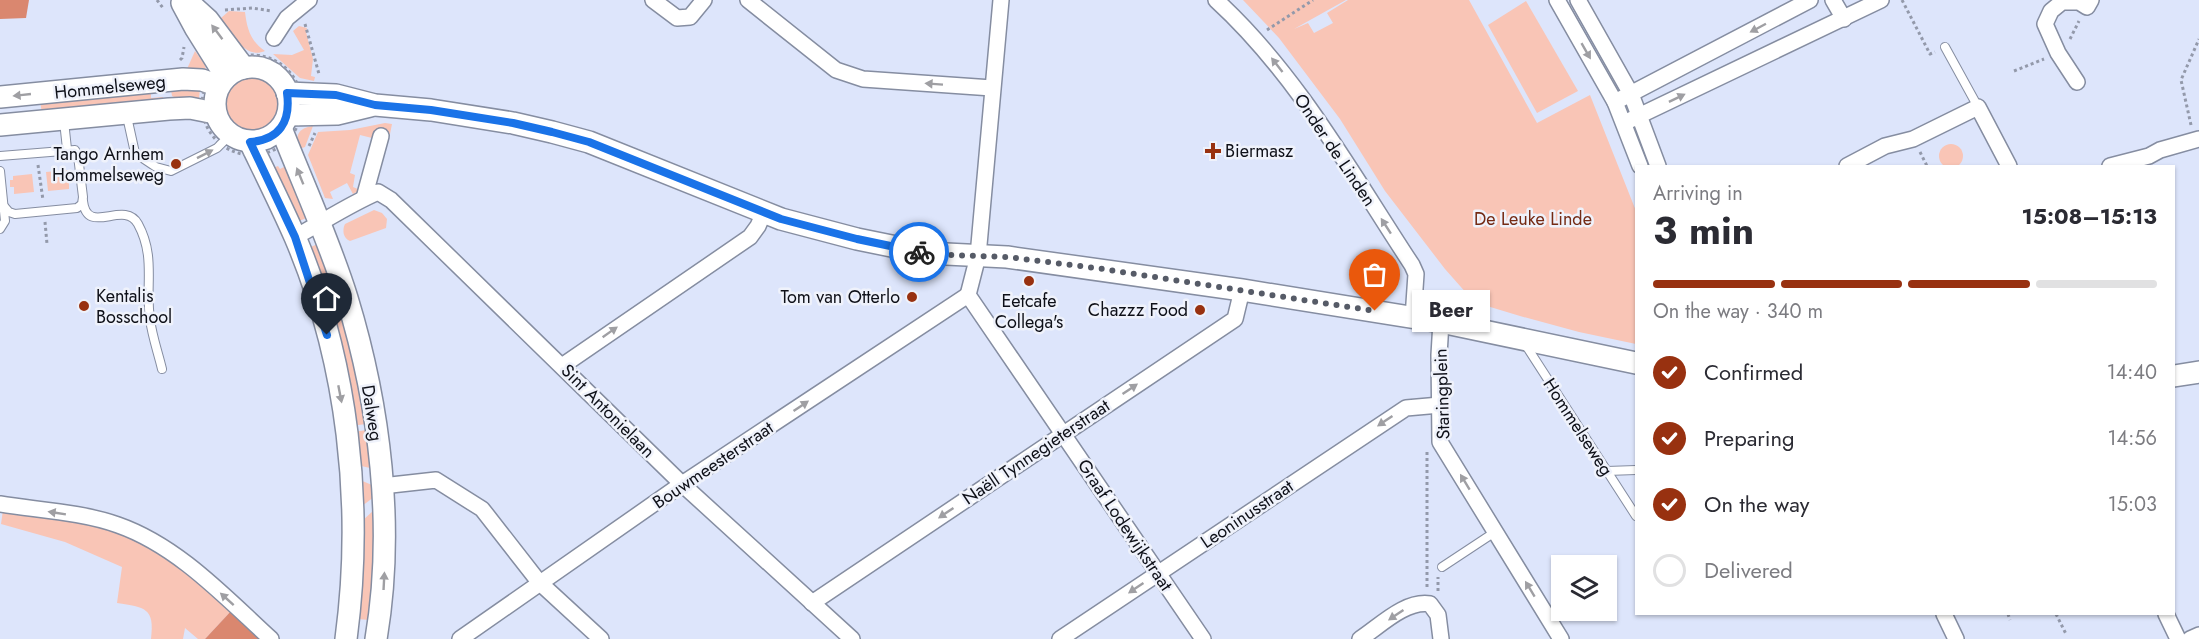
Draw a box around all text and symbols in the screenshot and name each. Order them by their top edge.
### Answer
one-way arrow [1750,23,1767,32]
one-way arrow [211,24,223,40]
one-way arrow [1581,43,1591,60]
one-way arrow [1270,57,1283,73]
street label: Hommelseweg [53,68,167,106]
one-way arrow [925,79,944,89]
street label: Onder de Linden [1288,88,1382,212]
one-way arrow [13,90,32,100]
one-way arrow [1669,93,1686,102]
place label: Biermasz [1225,138,1294,164]
place label: Tango Arnhem Hommelseweg [52,141,164,188]
marker: Biermasz [1206,144,1220,158]
one-way arrow [196,150,214,160]
marker: Tango Arnhem Hommelseweg [169,157,183,171]
one-way arrow [295,167,304,185]
text: Arriving in [1653,179,1743,208]
text: 15:08–15:13 [2022,200,2157,232]
text: 3 min [1653,202,1754,259]
park label: De Leuke Linde [1474,206,1592,232]
one-way arrow [1381,218,1392,234]
courier [889,222,949,282]
icon: bike [903,236,936,269]
pin [1349,249,1400,311]
icon: bag [1358,258,1391,291]
pin [301,273,352,335]
marker: Eetcafe Collega's [1022,274,1036,288]
icon: home [310,282,343,315]
place label: Kentalis Bosschool [96,283,172,330]
place label: Tom van Otterlo [780,284,900,310]
place label: Eetcafe Collega's [995,288,1063,335]
marker: Tom van Otterlo [905,290,919,304]
callout: Beer [1411,290,1489,332]
text: Beer [1429,296,1473,325]
place label: Chazzz Food [1088,297,1188,323]
text: On the way · 340 m [1653,297,1823,326]
marker: Kentalis Bosschool [77,299,91,313]
marker: Chazzz Food [1193,303,1207,317]
one-way arrow [602,326,618,338]
street label: Staringplein [1427,348,1457,440]
icon: check [1653,356,1686,389]
text: Confirmed [1704,356,1803,388]
street label: Sint Antonielaan [555,358,661,464]
text: 14:40 [2107,358,2157,387]
street label: Hommelseweg [1537,373,1619,481]
street label: Dalweg [355,383,389,443]
one-way arrow [1122,384,1138,395]
one-way arrow [336,385,345,404]
street label: Naëll Tynnegieterstraat [957,393,1115,511]
one-way arrow [793,400,809,411]
street label: Bouwmeesterstraat [647,415,779,515]
one-way arrow [1378,415,1394,427]
icon: check [1653,422,1686,455]
text: Preparing [1704,422,1795,454]
text: 14:56 [2108,424,2157,453]
street label: Graaf Lodewijkstraat [1071,454,1179,597]
street label: Leoninusstraat [1195,473,1299,555]
one-way arrow [1459,474,1470,490]
icon: check [1653,488,1686,521]
text: On the way [1704,488,1809,520]
text: 15:03 [2108,490,2157,519]
one-way arrow [938,507,954,519]
one-way arrow [48,508,67,517]
text: Delivered [1704,554,1793,586]
map controls [1551,555,1617,621]
button: layers [1551,555,1617,621]
one-way arrow [380,572,389,591]
one-way arrow [1525,581,1536,597]
one-way arrow [1127,582,1144,593]
one-way arrow [220,592,235,606]
one-way arrow [1388,609,1404,621]

